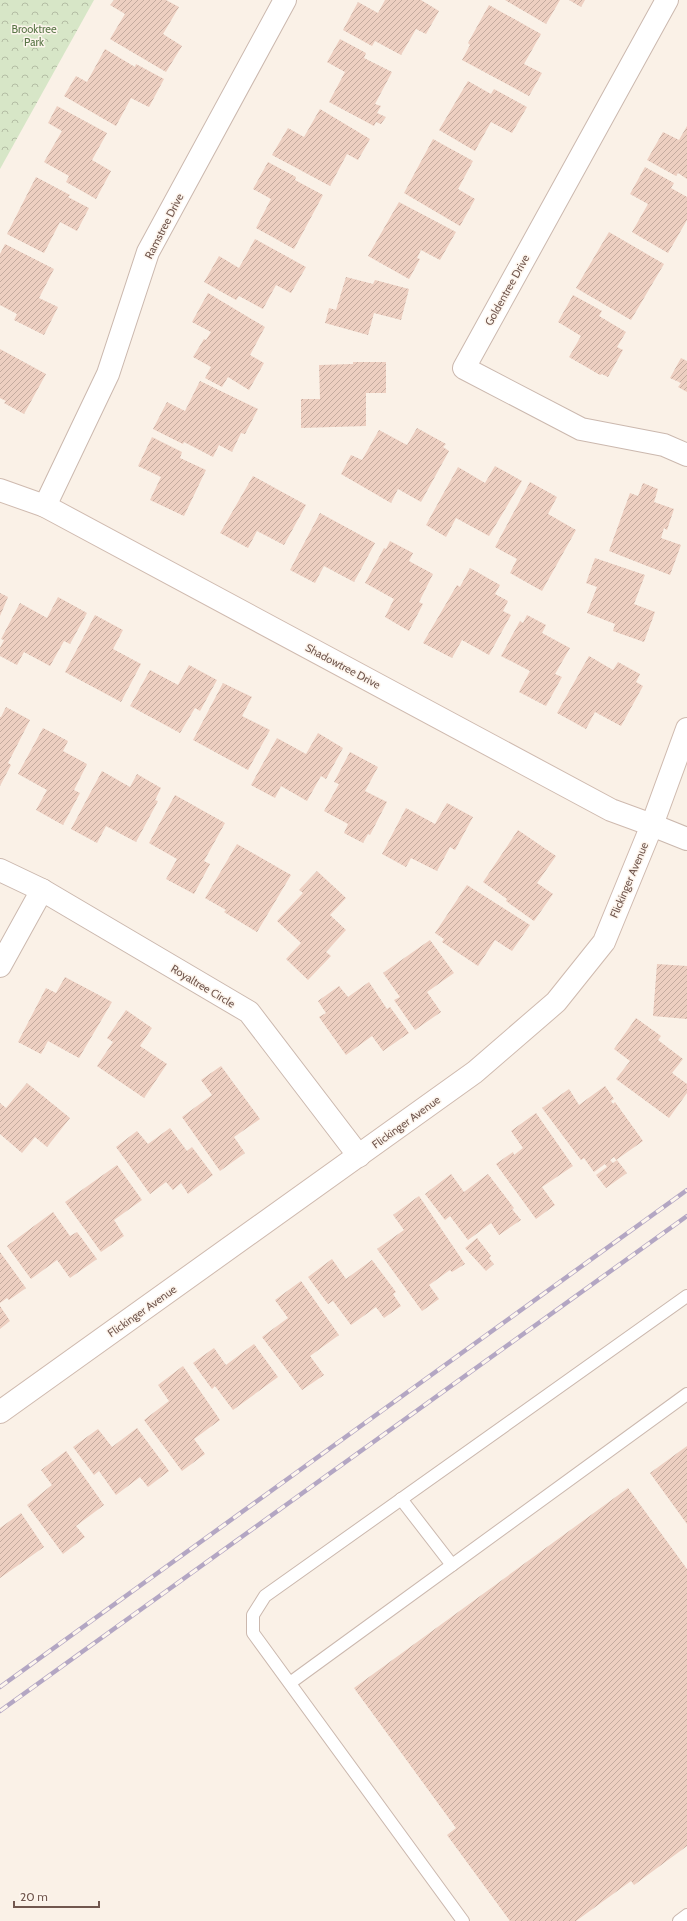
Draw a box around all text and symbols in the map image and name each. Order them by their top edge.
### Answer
park label: Brooktree Park [11,22,57,49]
street label: Ramstree Drive [142,191,187,261]
street label: Goldentree Drive [482,252,532,328]
street label: Shadowtree Drive [303,640,383,692]
street label: Flickinger Avenue [607,840,651,920]
street label: Royaltree Circle [168,961,238,1011]
street label: Flickinger Avenue [369,1092,443,1151]
street label: Flickinger Avenue [105,1282,180,1340]
scale bar [14,1883,99,1909]
text: 20 m [20,1889,48,1904]

